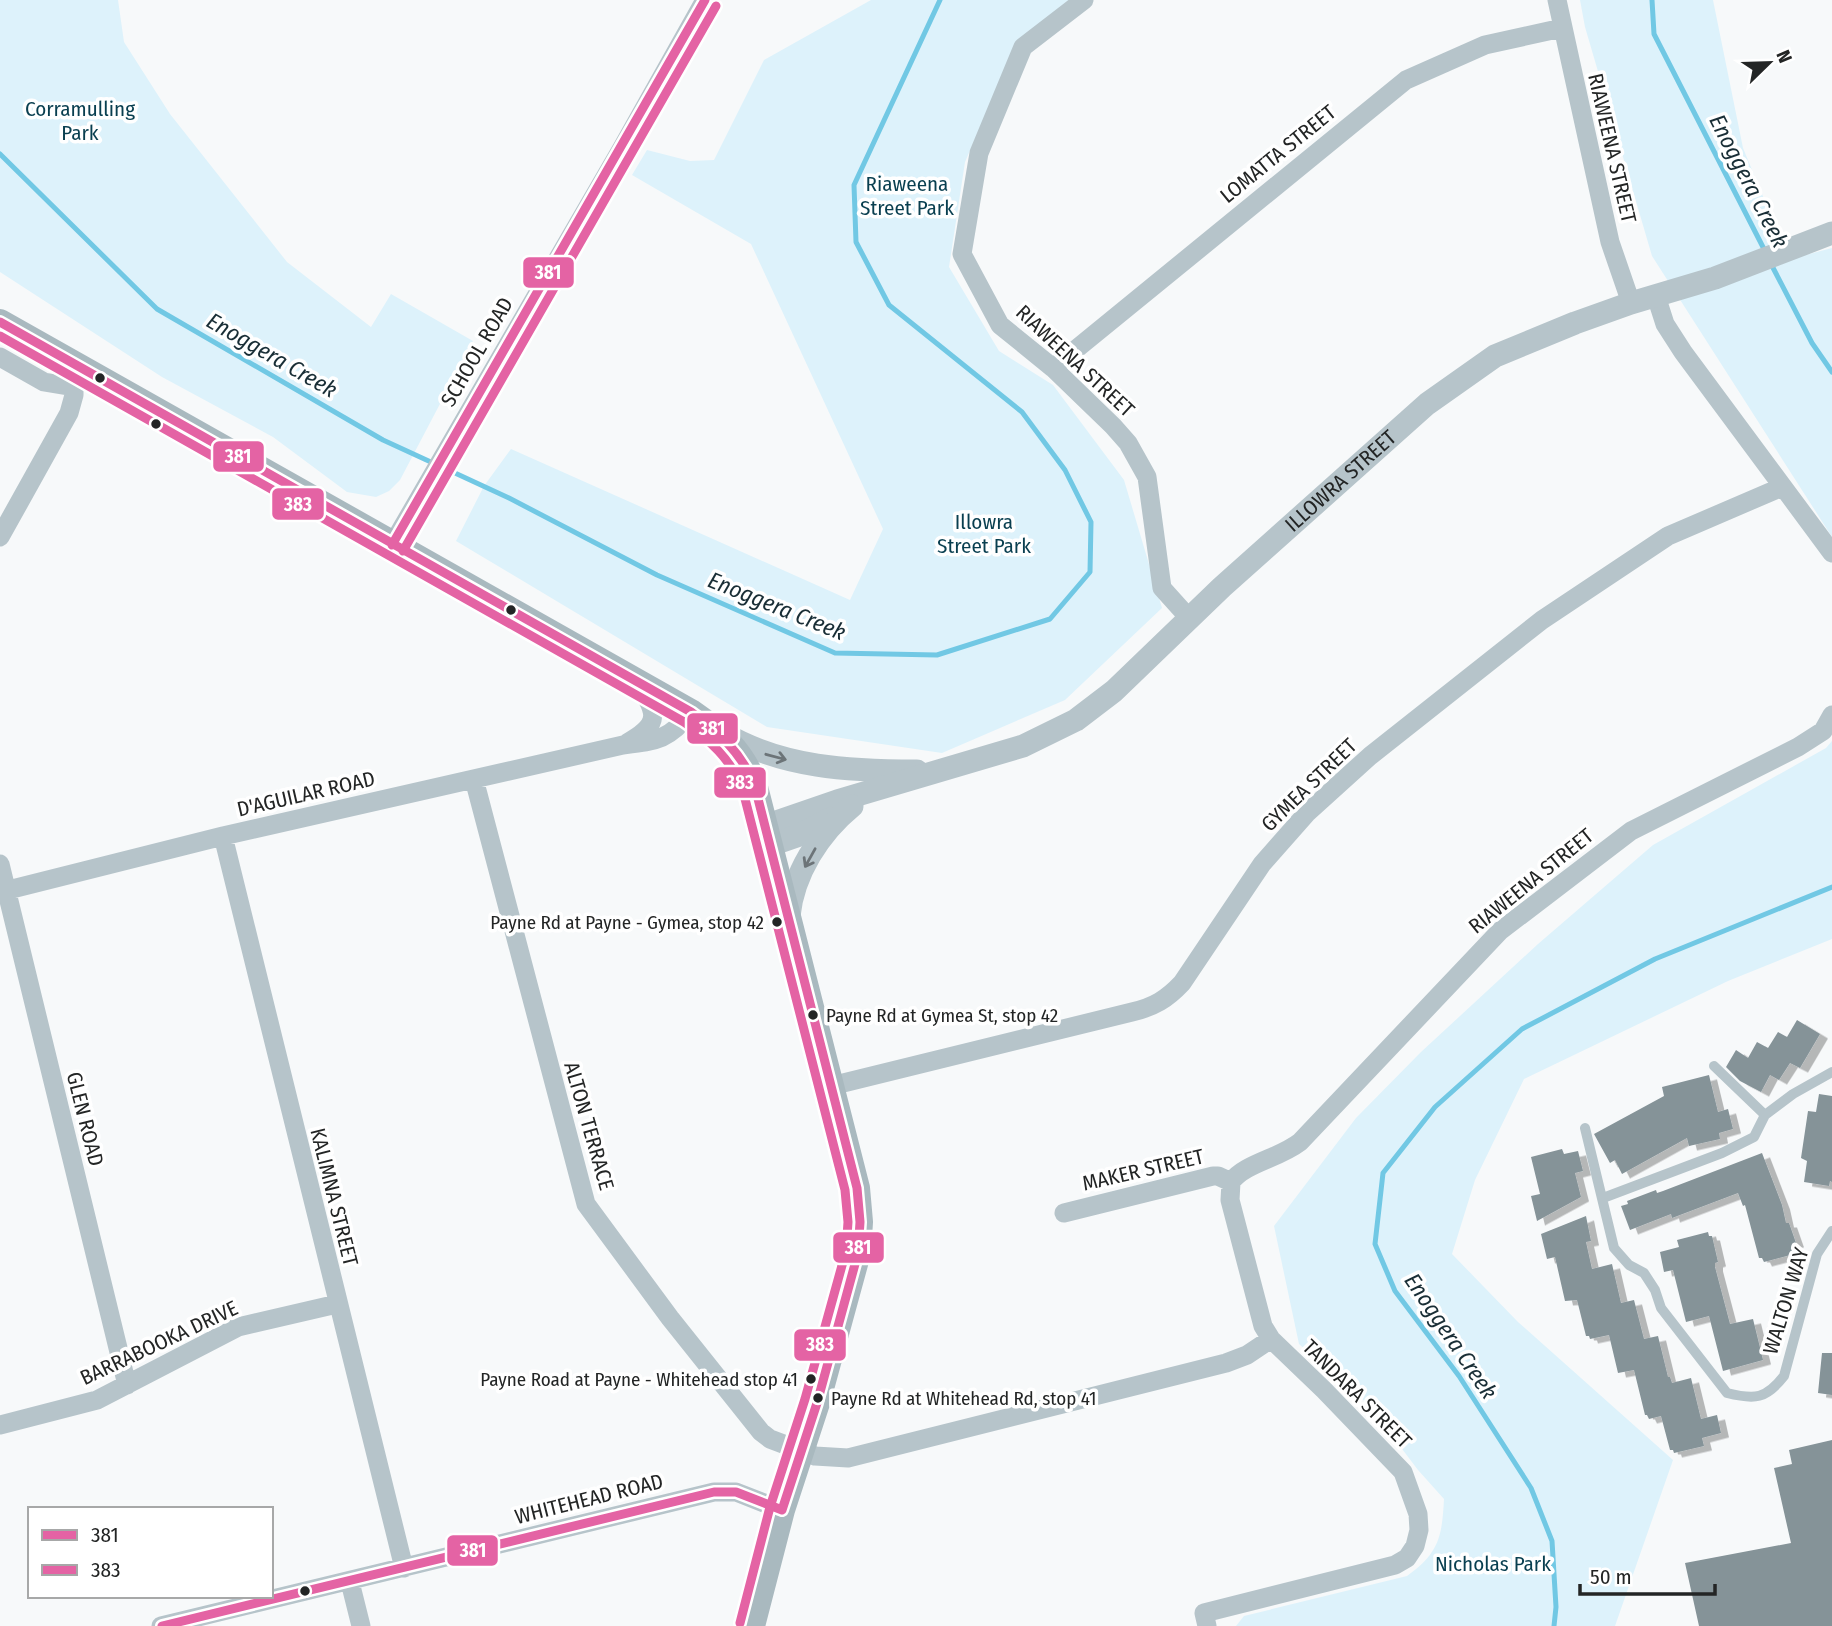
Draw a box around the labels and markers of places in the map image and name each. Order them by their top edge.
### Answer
unlabelled marker [93,371,107,385]
unlabelled marker [149,417,163,431]
unlabelled marker [504,603,518,617]
place label: Payne Rd at Payne - Gymea, stop 42 [490,911,764,934]
marker: Payne Rd at Payne - Gymea, stop 42 [770,915,784,929]
place label: Payne Rd at Gymea St, stop 42 [826,1004,1058,1027]
marker: Payne Rd at Gymea St, stop 42 [806,1008,820,1022]
place label: Payne Road at Payne - Whitehead stop 41 [480,1368,798,1391]
marker: Payne Road at Payne - Whitehead stop 41 [804,1372,818,1386]
place label: Payne Rd at Whitehead Rd, stop 41 [831,1387,1096,1410]
marker: Payne Rd at Whitehead Rd, stop 41 [811,1391,825,1405]
unlabelled marker [298,1584,312,1598]

